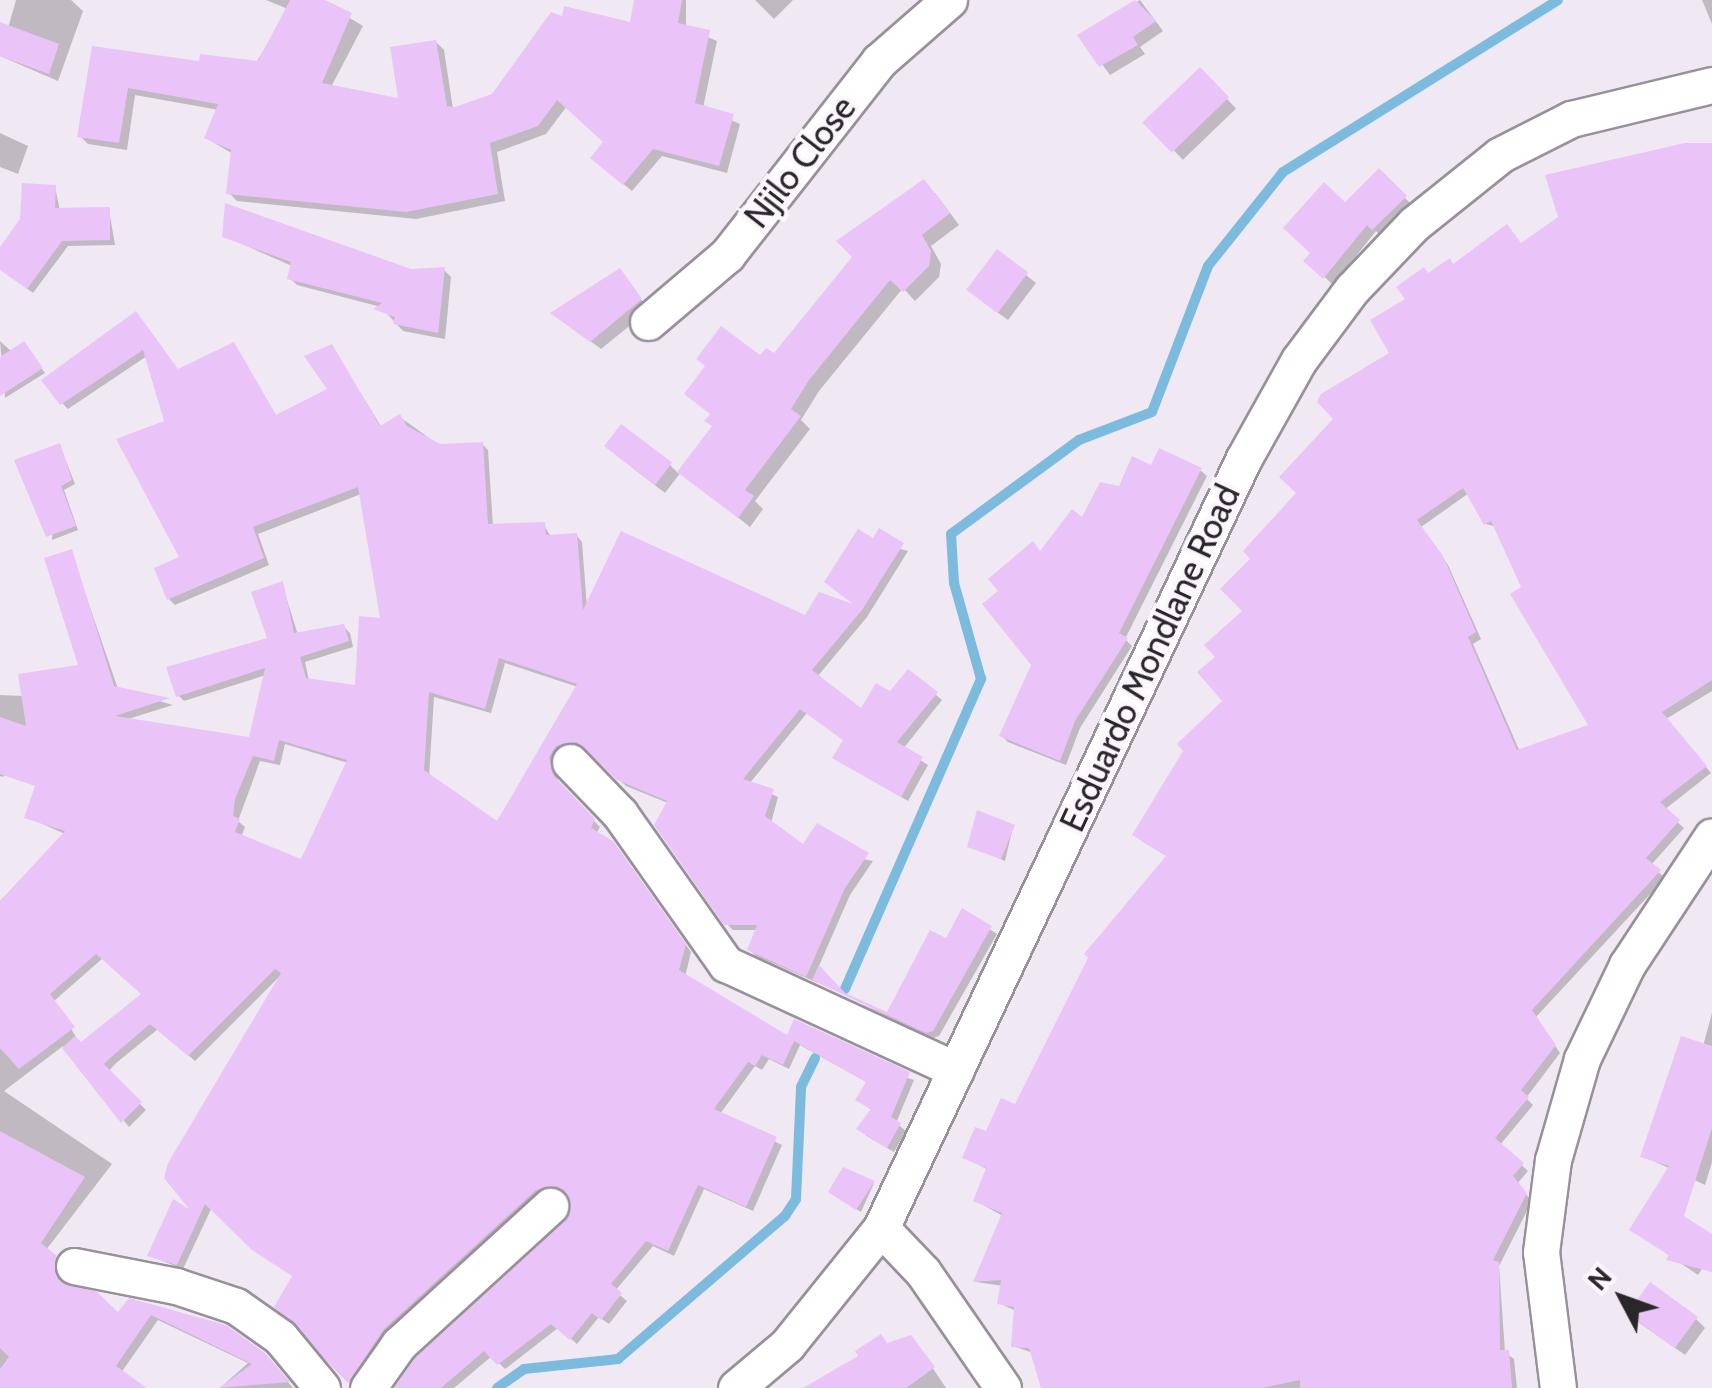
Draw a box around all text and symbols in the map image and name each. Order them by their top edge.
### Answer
street label: Njilo Close [736,88,864,236]
street label: Esduardo Mondlane Road [1051,478,1249,838]
north arrow [1572,1248,1672,1348]
text: N [1580,1260,1619,1297]

